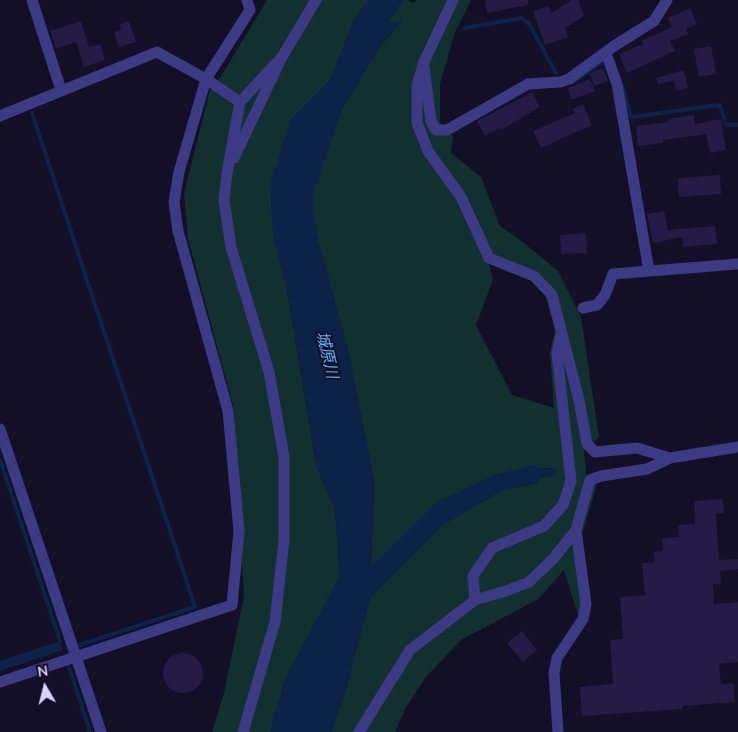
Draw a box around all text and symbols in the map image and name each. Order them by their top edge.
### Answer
water label: 城原川 [311,329,341,381]
north arrow [20,662,70,712]
text: N [36,662,49,682]

